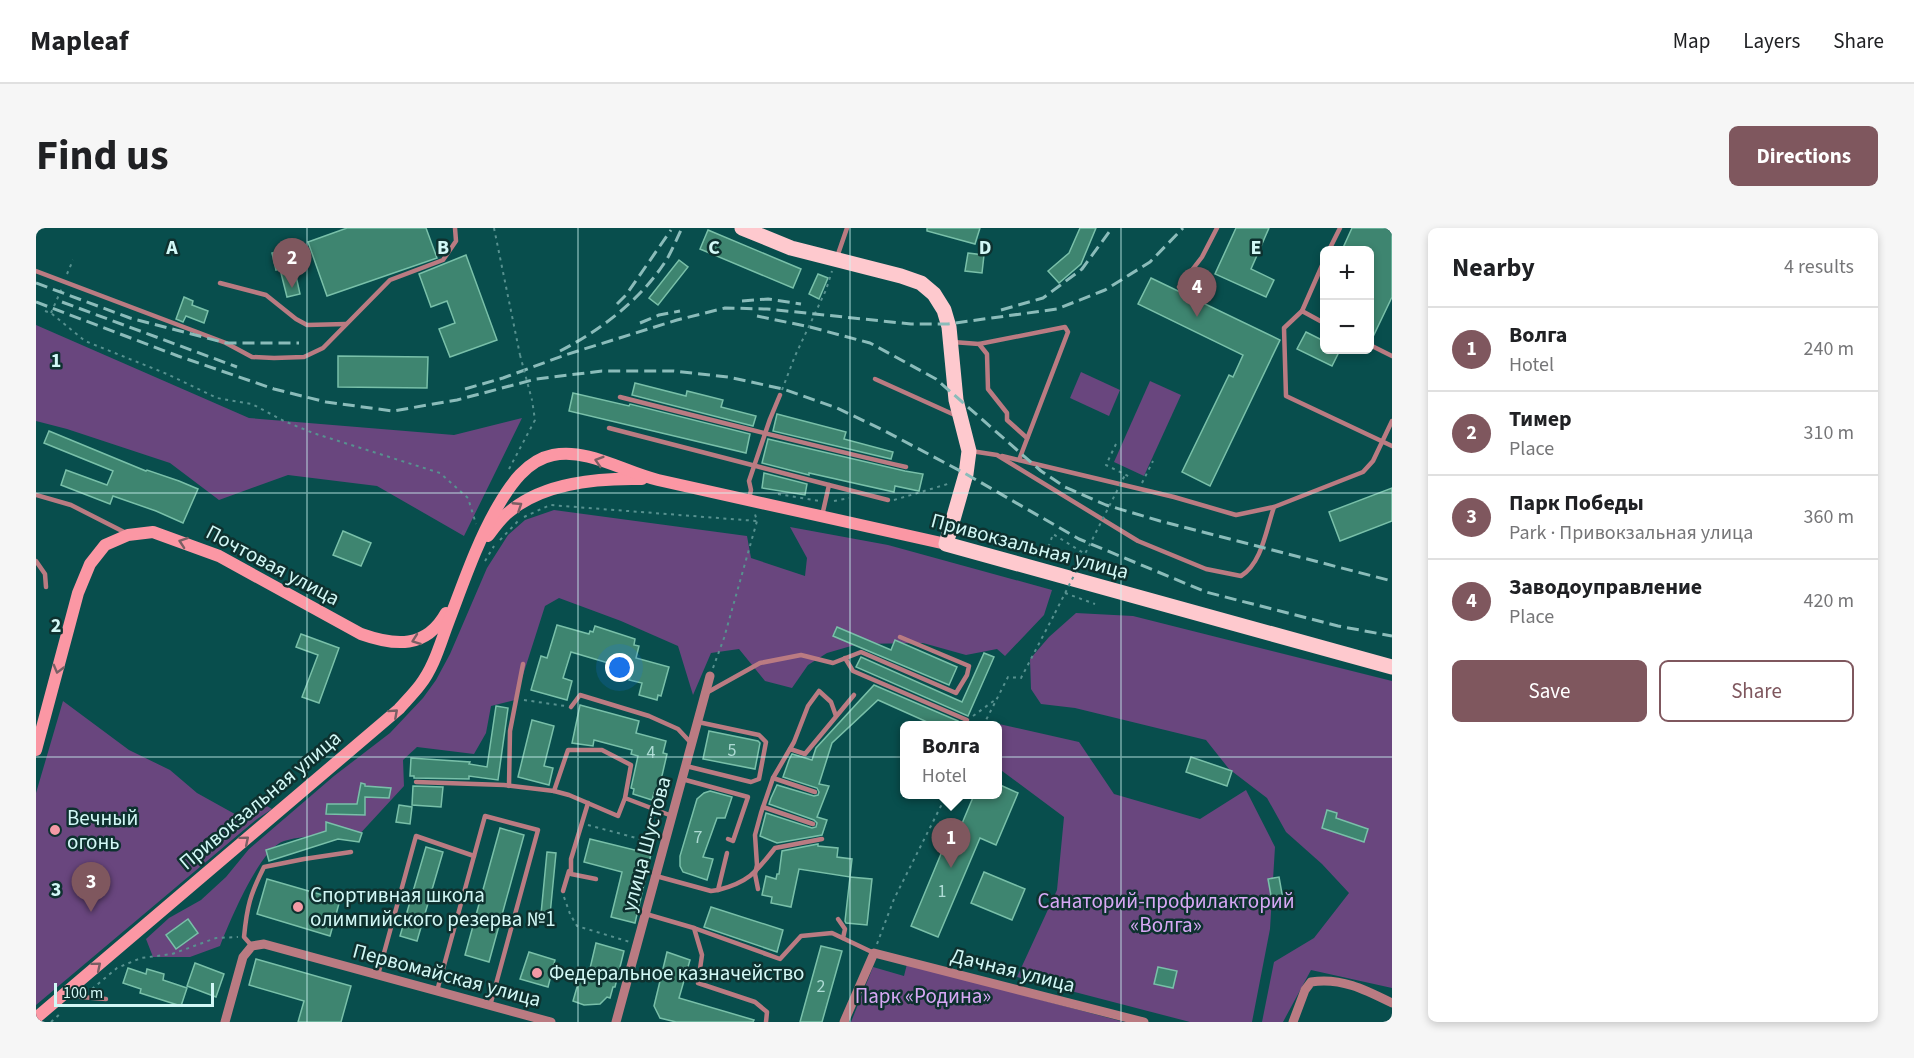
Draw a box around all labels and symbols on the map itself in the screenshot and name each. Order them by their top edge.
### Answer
text: A [165,234,178,262]
text: B [437,234,449,262]
text: C [708,234,720,262]
text: D [979,234,991,262]
text: E [1251,234,1261,262]
pin: 2 [272,238,312,288]
pin: 4 [1178,268,1216,317]
text: 1 [51,347,61,375]
one-way arrow [594,456,605,468]
one-way arrow [511,503,522,514]
street label: Привокзальная улица [928,505,1132,587]
street label: Почтовая улица [201,517,345,613]
one-way arrow [178,536,189,549]
text: 2 [51,612,61,640]
one-way arrow [411,632,422,645]
your location [605,653,634,682]
one-way arrow [53,663,65,674]
one-way arrow [387,709,397,720]
street label: Привокзальная улица [172,723,348,877]
house number: 5 [728,738,737,763]
house number: 4 [647,740,656,765]
street label: улица Шустова [614,773,678,915]
place label: Вечный огонь [67,803,138,857]
pin: 1 [932,818,970,868]
marker: Вечный огонь [48,823,62,837]
house number: 7 [694,825,703,850]
one-way arrow [238,836,249,847]
pin: 3 [72,862,110,912]
text: 3 [51,876,61,904]
house number: 1 [938,879,946,904]
place label: Спортивная школа олимпийского резерва №1 [310,880,556,934]
park label: Санаторий-профилакторий «Волга» [1037,886,1295,940]
marker: Спортивная школа олимпийского резерва №1 [291,900,305,914]
street label: Первомайская улица [350,935,544,1015]
street label: Дачная улица [948,940,1078,1000]
place label: Федеральное казначейство [549,958,804,988]
one-way arrow [90,962,101,973]
marker: Федеральное казначейство [530,966,544,980]
house number: 2 [817,974,826,999]
scale bar [54,980,214,1008]
park label: Парк «Родина» [855,981,991,1011]

